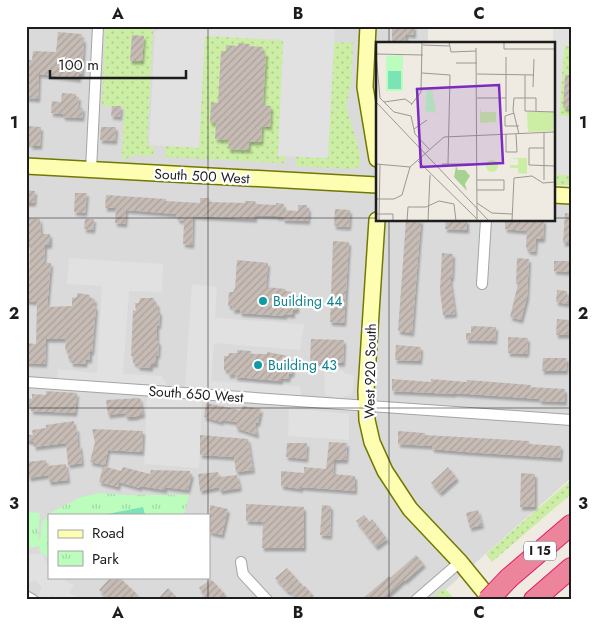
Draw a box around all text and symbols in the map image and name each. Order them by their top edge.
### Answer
text: A [111,2,124,25]
text: B [293,2,303,25]
text: C [473,2,485,25]
inset map [376,42,554,221]
scale bar [50,48,186,80]
text: 100 m [58,54,99,76]
text: 1 [10,111,18,134]
text: 1 [579,111,587,134]
street label: South 500 West [154,164,251,189]
place label: Building 44 [273,291,343,311]
marker: Building 44 [257,295,269,307]
text: 2 [9,302,19,325]
text: 2 [578,302,588,325]
street label: West 920 South [359,323,381,419]
place label: Building 43 [268,355,337,375]
marker: Building 43 [252,359,264,371]
street label: South 650 West [148,381,245,407]
text: 3 [9,492,19,515]
text: 3 [578,492,588,515]
legend [48,514,210,578]
text: Road [92,522,124,544]
road number: I 15 [524,542,556,560]
text: Park [92,548,119,570]
text: A [111,601,124,624]
text: B [293,601,303,624]
text: C [473,601,485,624]

